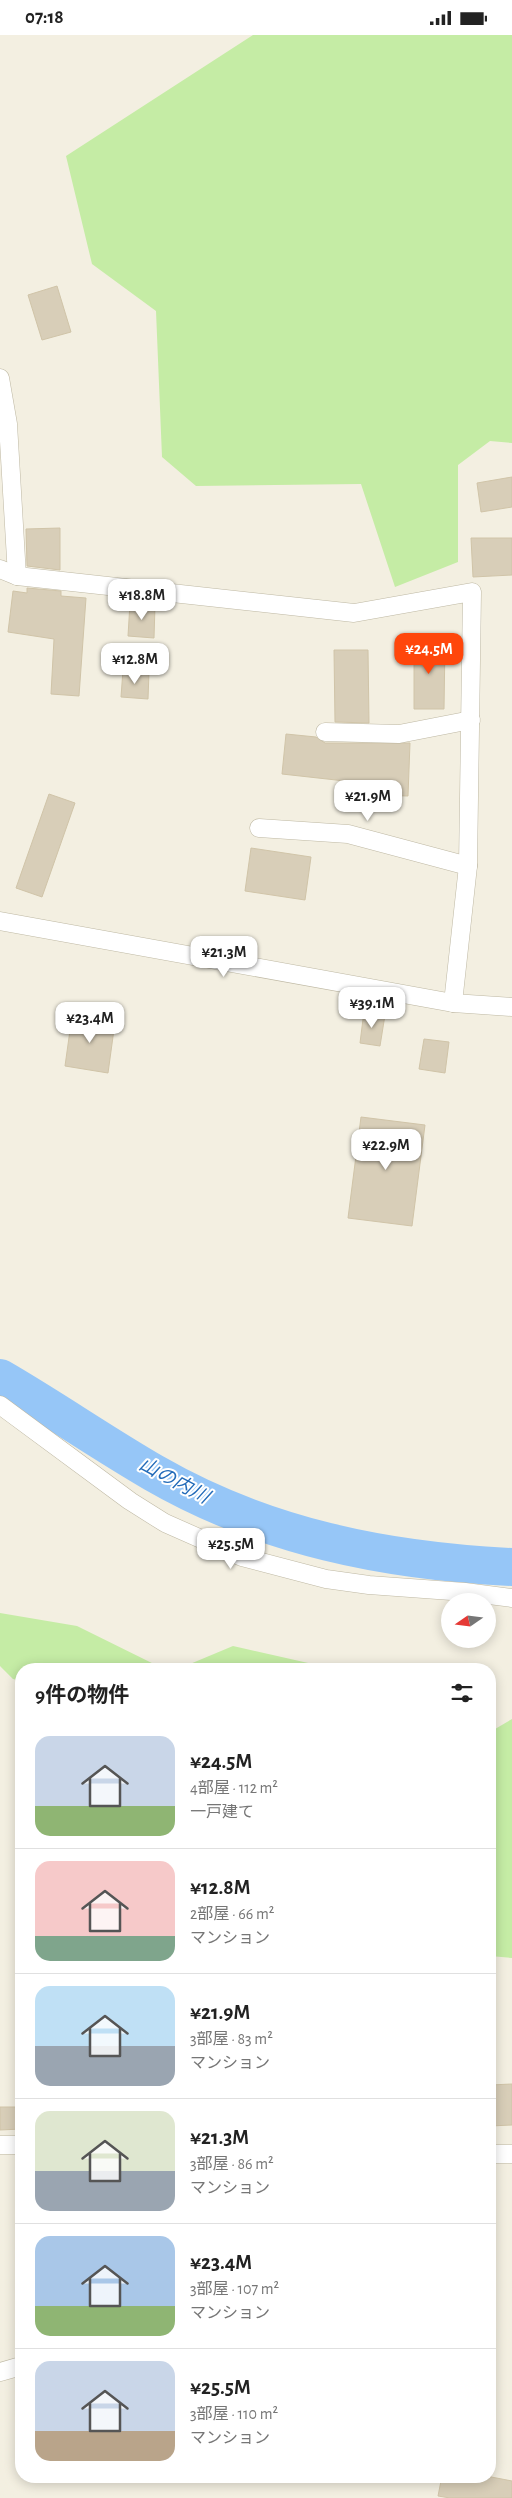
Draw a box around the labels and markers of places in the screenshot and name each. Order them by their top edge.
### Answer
pin: ¥18.8M [101,579,183,621]
pin: ¥24.5M [388,633,470,675]
pin: ¥12.8M [94,643,176,685]
pin: ¥21.9M [327,779,409,822]
pin: ¥21.3M [183,935,265,978]
pin: ¥39.1M [331,987,413,1029]
pin: ¥23.4M [49,1001,131,1044]
pin: ¥22.9M [345,1129,427,1171]
pin: ¥25.5M [190,1527,272,1570]

